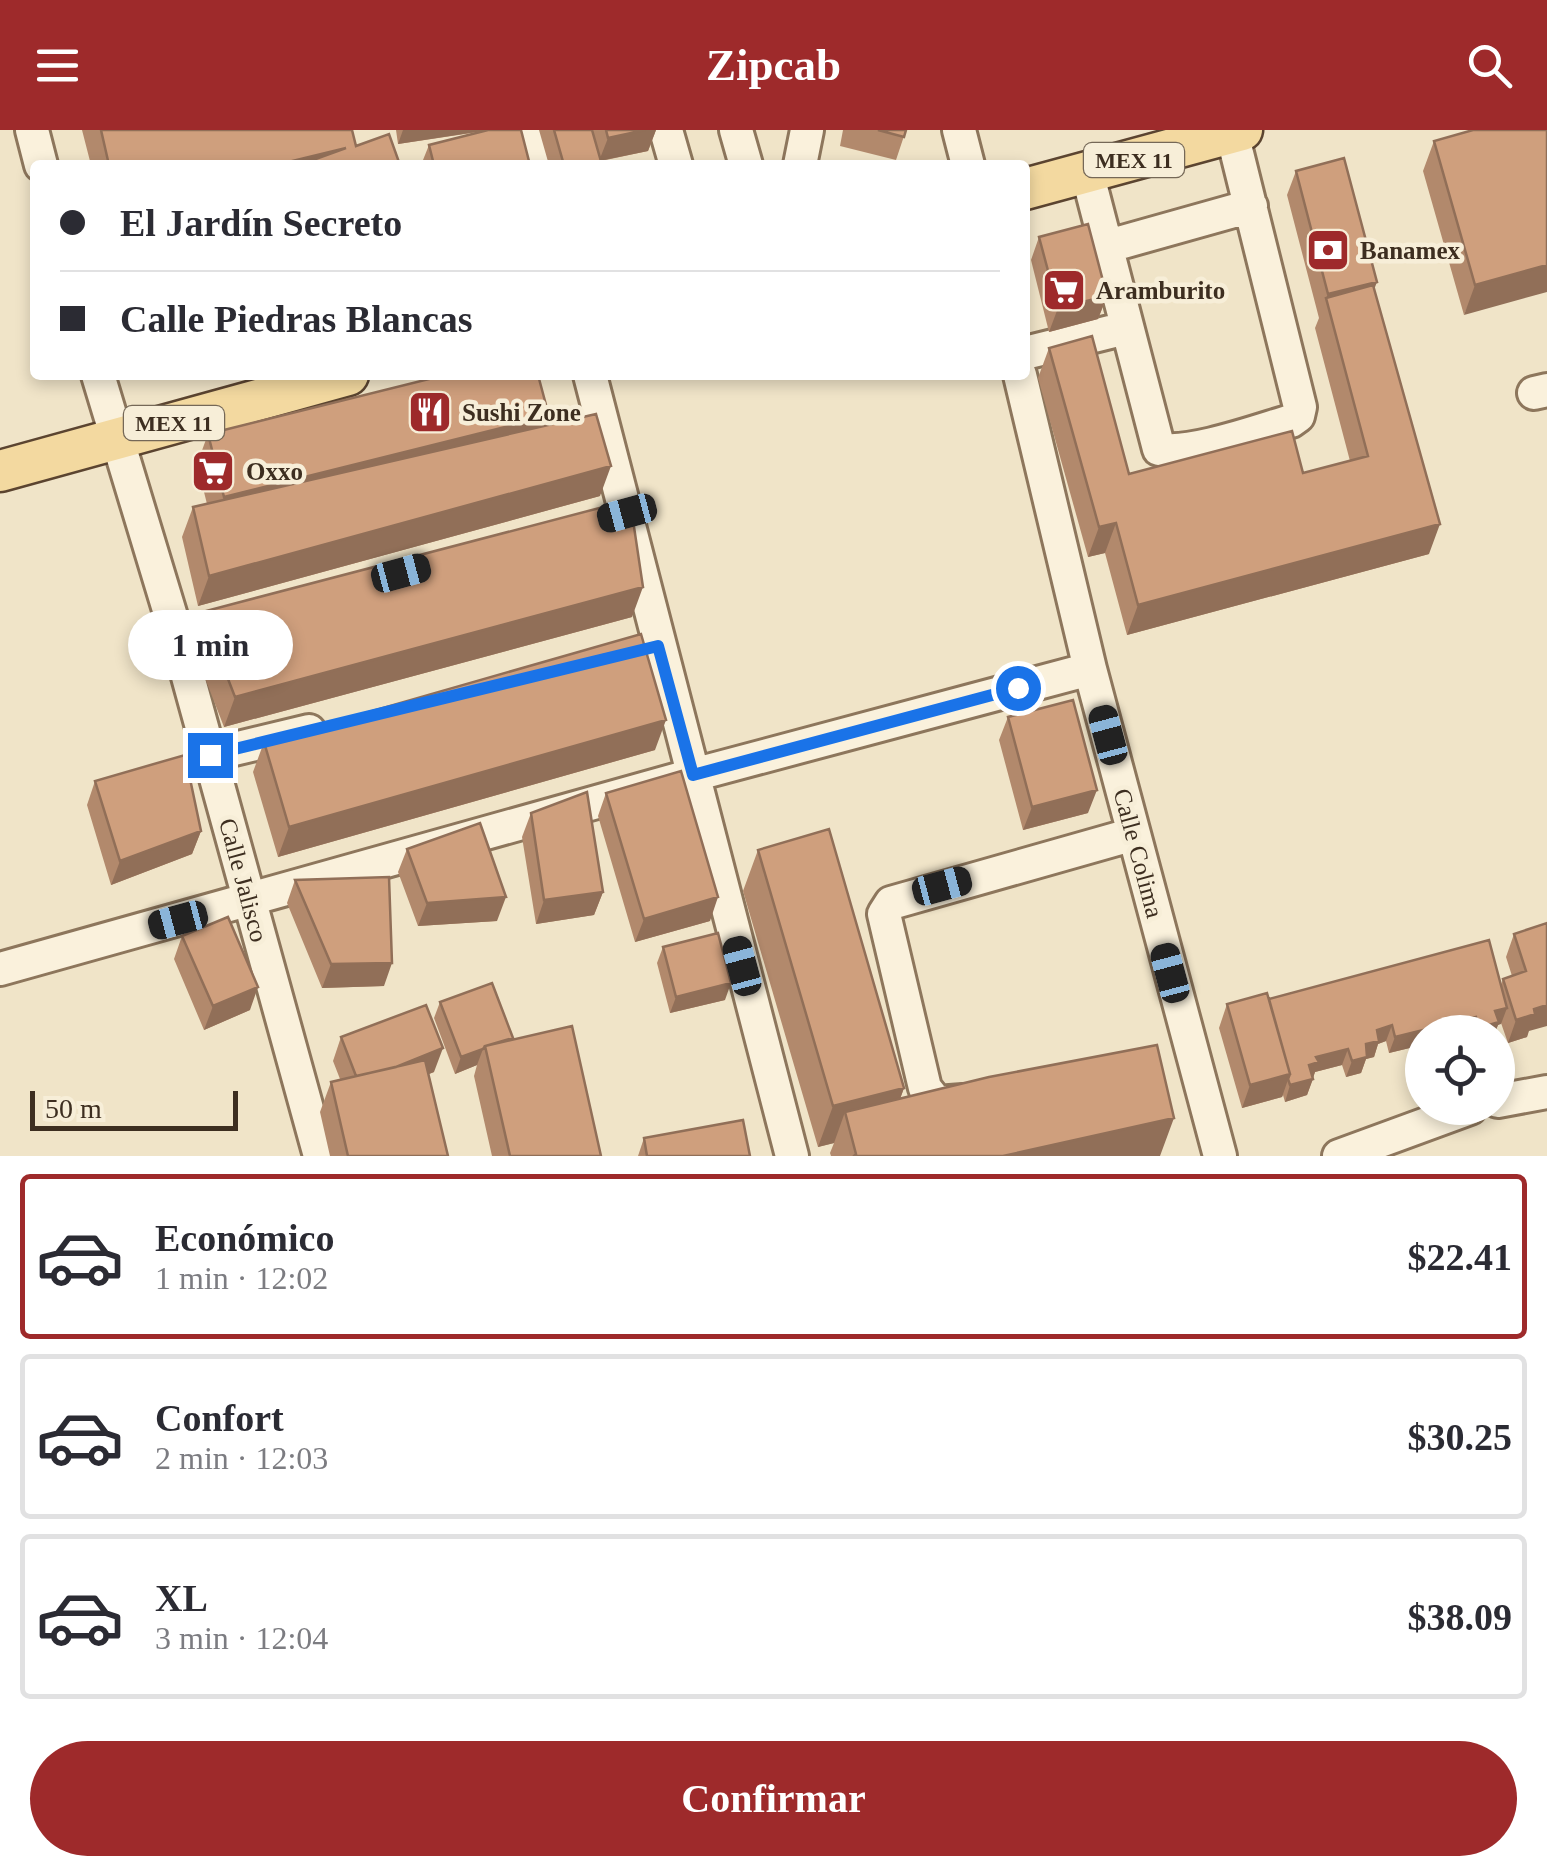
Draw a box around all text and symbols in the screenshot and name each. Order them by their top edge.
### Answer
icon: menu [30,38,85,93]
icon: search [1462,38,1517,93]
text: Zipcab [706,40,841,90]
road number: MEX 11 [1084,143,1184,177]
text: El Jardín Secreto [120,202,402,244]
bank icon: Banamex [1305,227,1351,273]
place label: Banamex [1360,237,1461,264]
supermarket icon: Aramburito [1041,267,1087,313]
place label: Aramburito [1096,277,1225,304]
text: Calle Piedras Blancas [120,298,473,340]
restaurant icon: Sushi Zone [407,389,453,435]
place label: Sushi Zone [462,399,581,426]
road number: MEX 11 [124,406,224,440]
supermarket icon: Oxxo [190,448,236,494]
place label: Oxxo [246,458,303,485]
car [594,491,660,535]
car [368,551,434,595]
callout: 1 min [128,610,292,680]
text: 1 min [172,627,249,663]
route start [996,666,1041,711]
car [1086,702,1130,768]
route end [188,733,233,778]
street label: Calle Colima [1108,786,1169,921]
street label: Calle Jalisco [214,815,273,945]
car [909,864,975,908]
car [145,898,211,942]
car [720,933,764,999]
car [1148,940,1192,1006]
map controls [1405,1015,1515,1125]
button: locate [1405,1015,1515,1125]
scale bar [30,1086,238,1130]
text: 50 m [45,1093,102,1124]
icon: car [35,1212,125,1302]
text: Económico [155,1217,334,1259]
text: $22.41 [1408,1236,1512,1278]
text: 1 min · 12:02 [155,1260,328,1296]
icon: car [35,1392,125,1482]
text: Confort [155,1397,284,1439]
text: $30.25 [1408,1416,1512,1458]
text: 2 min · 12:03 [155,1440,328,1476]
icon: car [35,1572,125,1662]
text: XL [155,1577,208,1619]
text: $38.09 [1408,1596,1512,1638]
text: 3 min · 12:04 [155,1620,328,1656]
button: Confirmar [30,1741,1517,1856]

